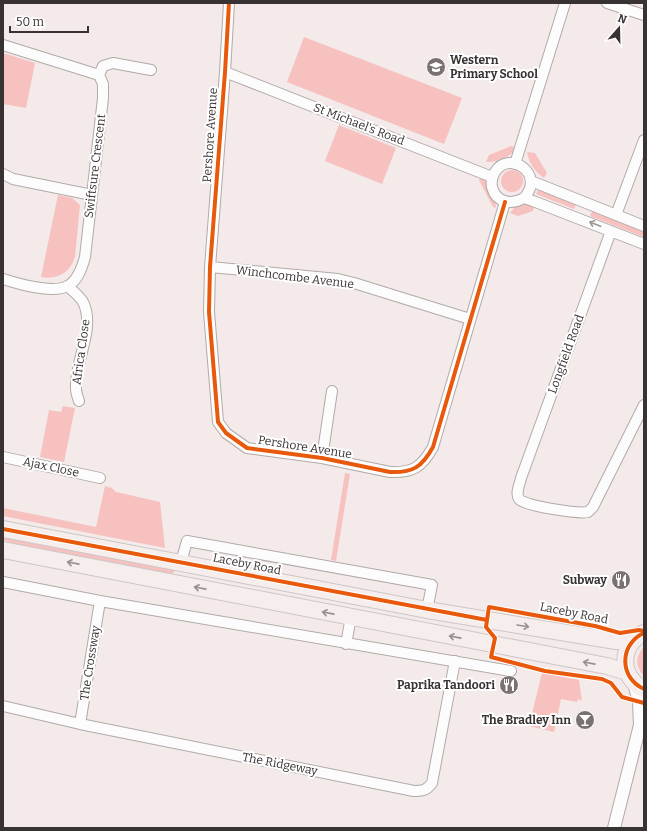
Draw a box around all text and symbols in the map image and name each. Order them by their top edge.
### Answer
scale bar [10,8,88,34]
north arrow [599,8,639,48]
text: N [616,12,629,27]
text: 50 m [16,15,45,29]
place label: Western Primary School [450,53,538,81]
school or university icon: Western Primary School [425,56,447,78]
street label: Pershore Avenue [200,87,220,183]
street label: St Michael's Road [312,100,406,148]
street label: Swiftsure Crescent [82,113,108,219]
one-way arrow [589,220,601,228]
street label: Winchcombe Avenue [235,263,355,291]
street label: Longfield Road [545,313,587,395]
street label: Africa Close [69,318,93,386]
street label: Pershore Avenue [257,433,353,461]
street label: Ajax Close [22,454,80,480]
street label: Laceby Road [212,551,282,577]
one-way arrow [66,559,79,567]
restaurant icon: Subway [610,569,632,591]
place label: Subway [563,573,607,587]
one-way arrow [194,583,207,591]
street label: Laceby Road [539,600,609,626]
one-way arrow [322,608,335,616]
one-way arrow [516,622,529,630]
street label: The Crossway [77,624,103,702]
one-way arrow [449,633,462,641]
one-way arrow [583,659,596,667]
restaurant icon: Paprika Tandoori [498,674,520,696]
place label: Paprika Tandoori [397,678,495,692]
bar icon: The Bradley Inn [574,709,596,731]
place label: The Bradley Inn [482,713,571,727]
street label: The Ridgeway [241,750,320,778]

